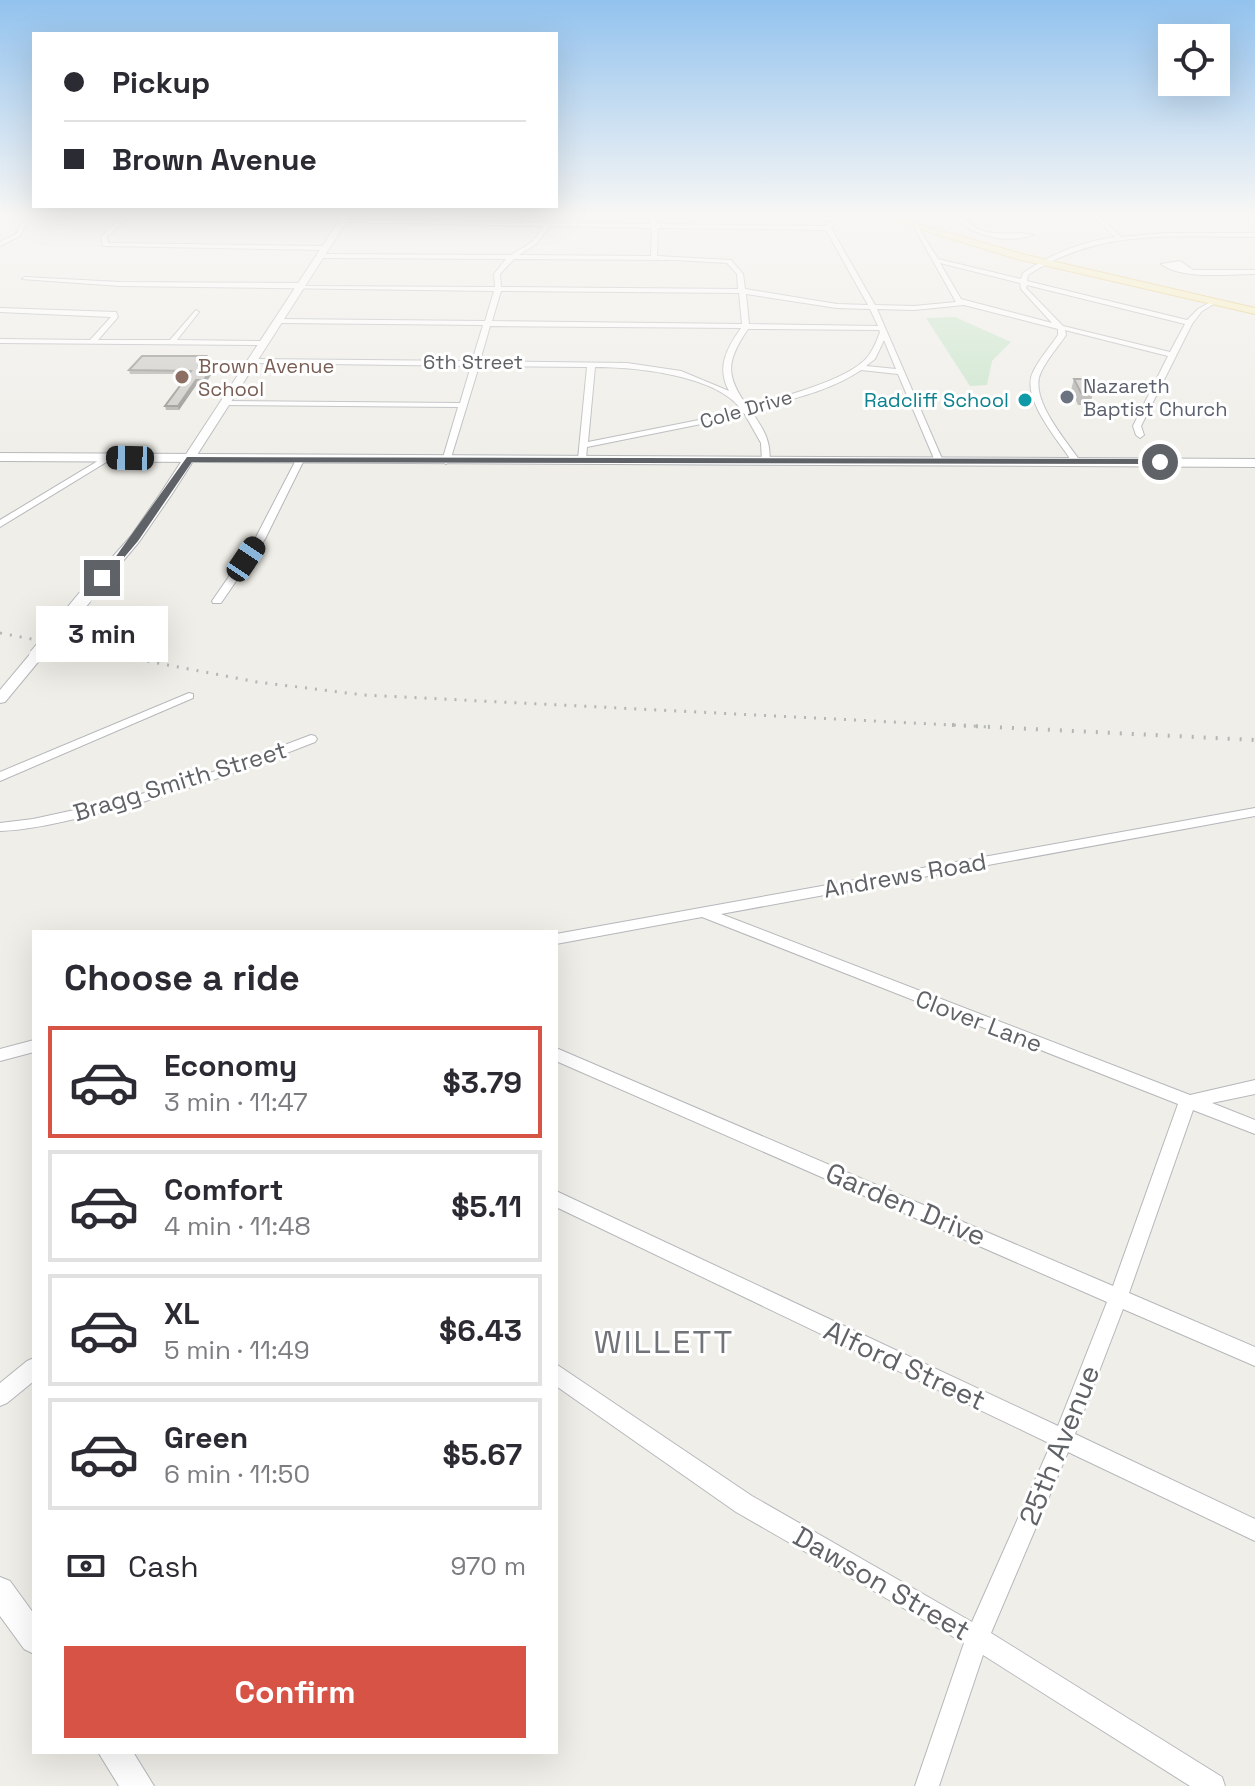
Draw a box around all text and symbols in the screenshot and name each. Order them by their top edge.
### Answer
map controls [1158,24,1230,96]
button: locate [1158,24,1230,96]
text: Pickup [112,63,210,102]
text: Brown Avenue [112,140,317,179]
street label: 6th Street [423,349,523,375]
place label: Brown Avenue School [198,353,334,402]
marker: Brown Avenue School [173,368,191,386]
place label: Nazareth Baptist Church [1083,373,1228,422]
street label: Cole Drive [697,383,795,435]
place label: Radcliff School [864,387,1009,413]
marker: Nazareth Baptist Church [1058,388,1076,406]
marker: Radcliff School [1016,391,1034,409]
route start [1142,444,1178,480]
car [106,446,154,470]
car [223,532,269,586]
route end [84,560,120,596]
callout: 3 min [36,606,168,662]
text: 3 min [68,617,136,651]
street label: Bragg Smith Street [70,734,290,828]
street label: Andrews Road [821,845,989,905]
text: Choose a ride [64,955,300,1001]
street label: Clover Lane [911,983,1047,1059]
icon: car [68,1046,140,1118]
text: Economy [164,1046,297,1085]
text: $3.79 [443,1063,522,1102]
text: 3 min · 11:47 [164,1085,308,1119]
street label: Garden Drive [820,1154,992,1254]
icon: car [68,1170,140,1242]
text: Comfort [164,1170,283,1209]
text: $5.11 [451,1187,522,1226]
text: 4 min · 11:48 [164,1209,311,1243]
icon: car [68,1294,140,1366]
text: XL [164,1294,200,1333]
text: $6.43 [439,1311,522,1350]
street label: Alford Street [818,1312,992,1418]
district label: WILLETT [594,1322,734,1362]
text: 5 min · 11:49 [164,1333,310,1367]
street label: 25th Avenue [1011,1360,1107,1530]
icon: car [68,1418,140,1490]
text: Green [164,1418,248,1457]
text: $5.67 [443,1435,522,1474]
text: 6 min · 11:50 [164,1457,310,1491]
street label: Dawson Street [787,1518,977,1648]
icon: cash [64,1544,108,1588]
text: Cash [128,1547,199,1586]
text: 970 m [450,1549,526,1583]
button: Confirm [64,1646,526,1738]

